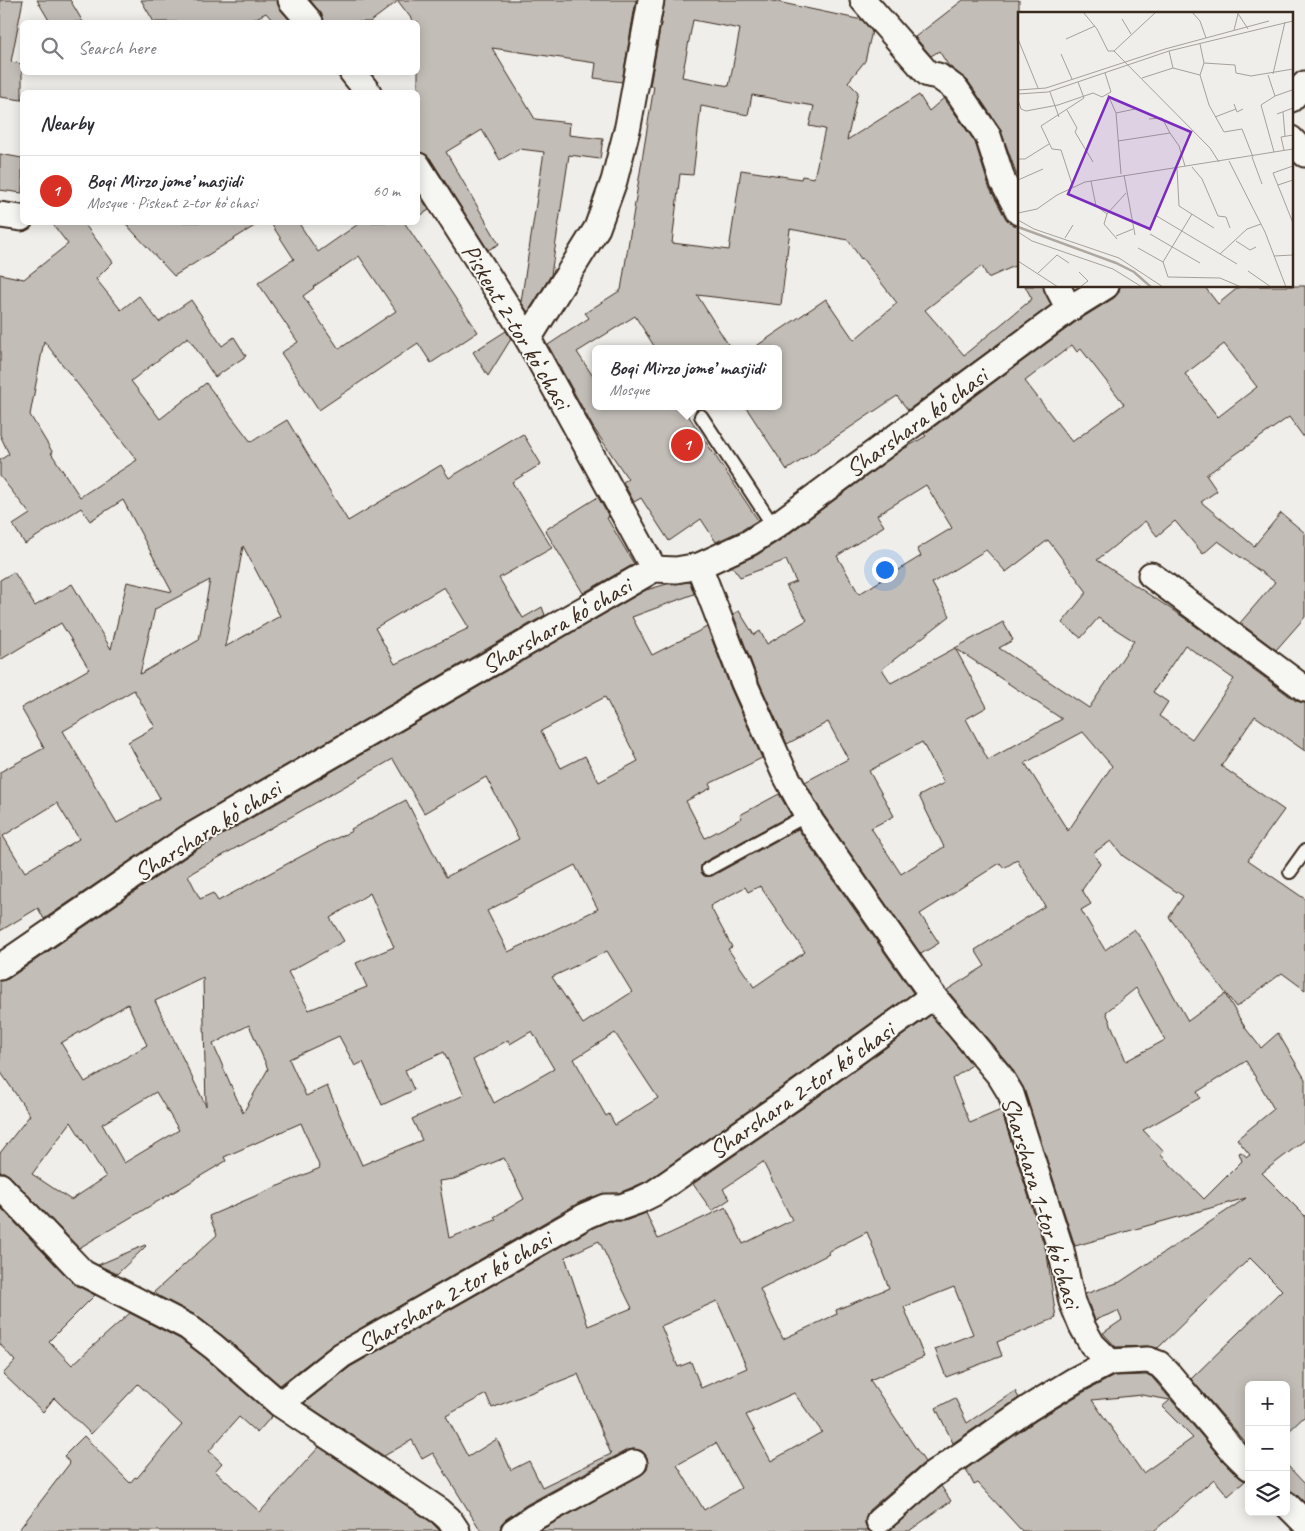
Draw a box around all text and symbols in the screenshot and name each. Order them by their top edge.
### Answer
inset map [1018,12,1292,288]
search box [20,20,420,75]
icon: search [38,34,66,62]
text: Search here [78,36,155,60]
text: Nearby [40,110,93,136]
text: Boqi Mirzo jome’ masjidi [87,169,242,193]
text: 1 [52,181,60,201]
text: 60 m [373,181,400,201]
text: Mosque · Piskent 2-tor koʻchasi [87,193,257,213]
street label: Piskent 2-tor koʻchasi [454,238,580,418]
popup [592,345,782,410]
text: Boqi Mirzo jome’ masjidi [610,356,764,380]
street label: Sharshara koʻchasi [839,359,996,485]
text: Mosque [610,380,649,400]
pin: 1 [671,426,703,464]
your location [872,557,898,583]
street label: Sharshara koʻchasi [476,568,640,682]
street label: Sharshara koʻchasi [128,771,290,889]
street label: Sharshara 2-tor koʻchasi [703,1013,903,1167]
street label: Sharshara 1-tor koʻchasi [994,1093,1089,1315]
street label: Sharshara 2-tor koʻchasi [352,1222,560,1360]
map controls [1245,1381,1290,1516]
button: + [1245,1381,1290,1426]
button: − [1245,1426,1290,1471]
button: layers [1245,1471,1290,1516]

